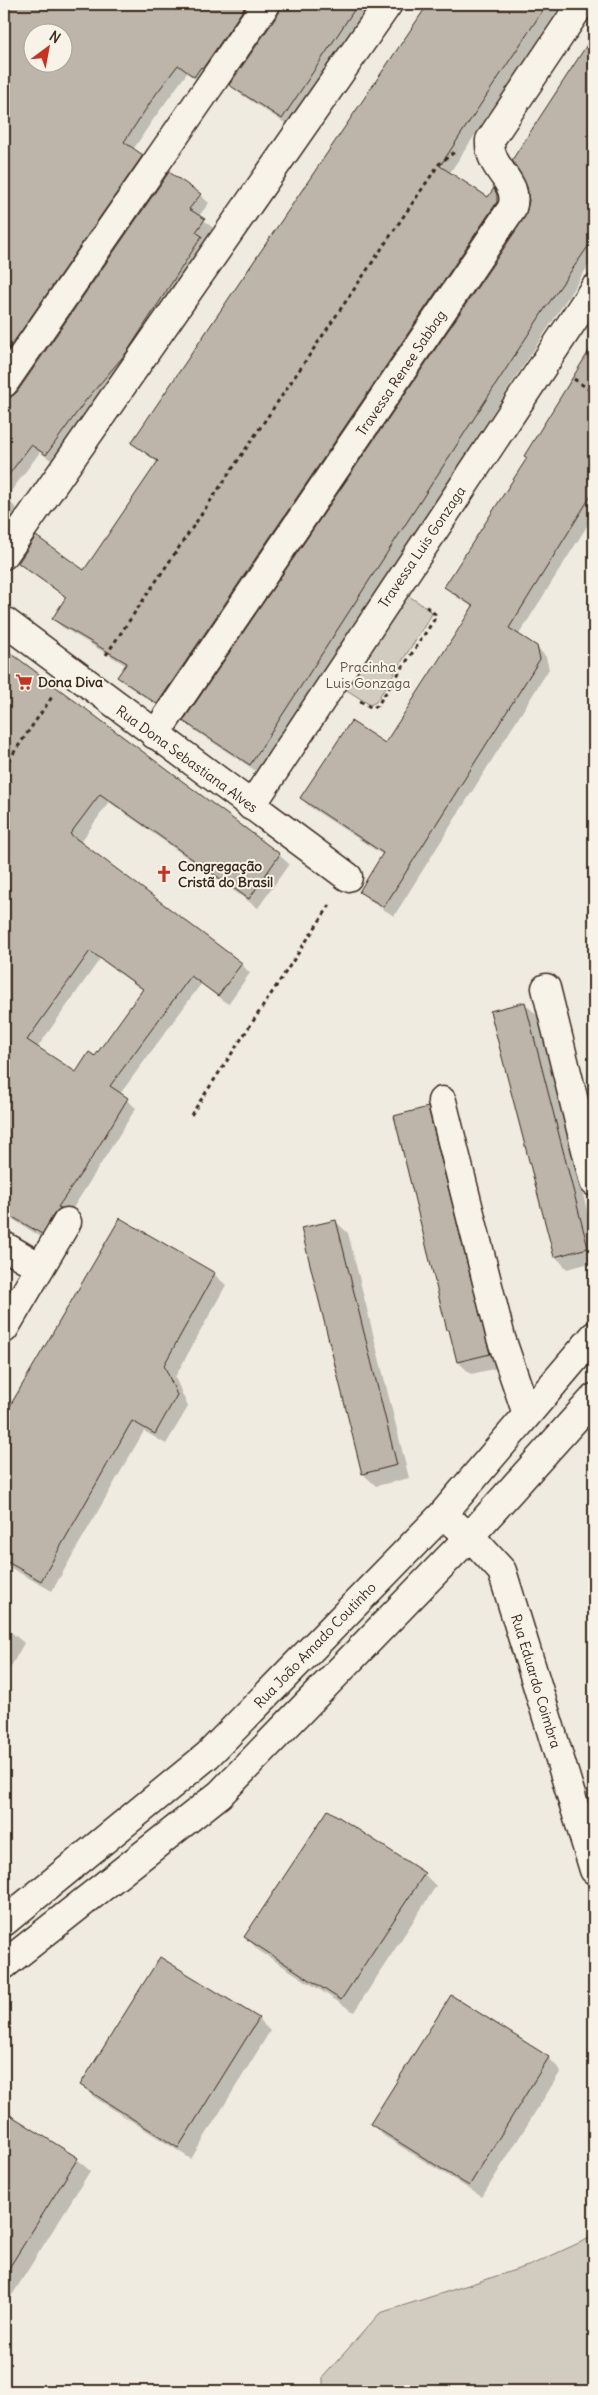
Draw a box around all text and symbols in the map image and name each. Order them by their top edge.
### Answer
north arrow [22,22,72,72]
text: N [46,27,64,47]
street label: Travessa Renee Sabbag [352,307,450,439]
street label: Travessa Luis Gonzaga [374,483,470,611]
park label: Pracinha Luis Gonzaga [326,658,410,692]
supermarket icon: Dona Diva [14,672,34,692]
place label: Dona Diva [38,673,103,691]
street label: Rua Dona Sebastiana Alves [113,701,261,817]
place label: Congregação Cristã do Brasil [178,857,273,891]
church icon: Congregação Cristã do Brasil [154,864,174,884]
street label: Rua João Amado Coutinho [250,1578,380,1712]
street label: Rua Eduardo Coimbra [507,1612,565,1750]

